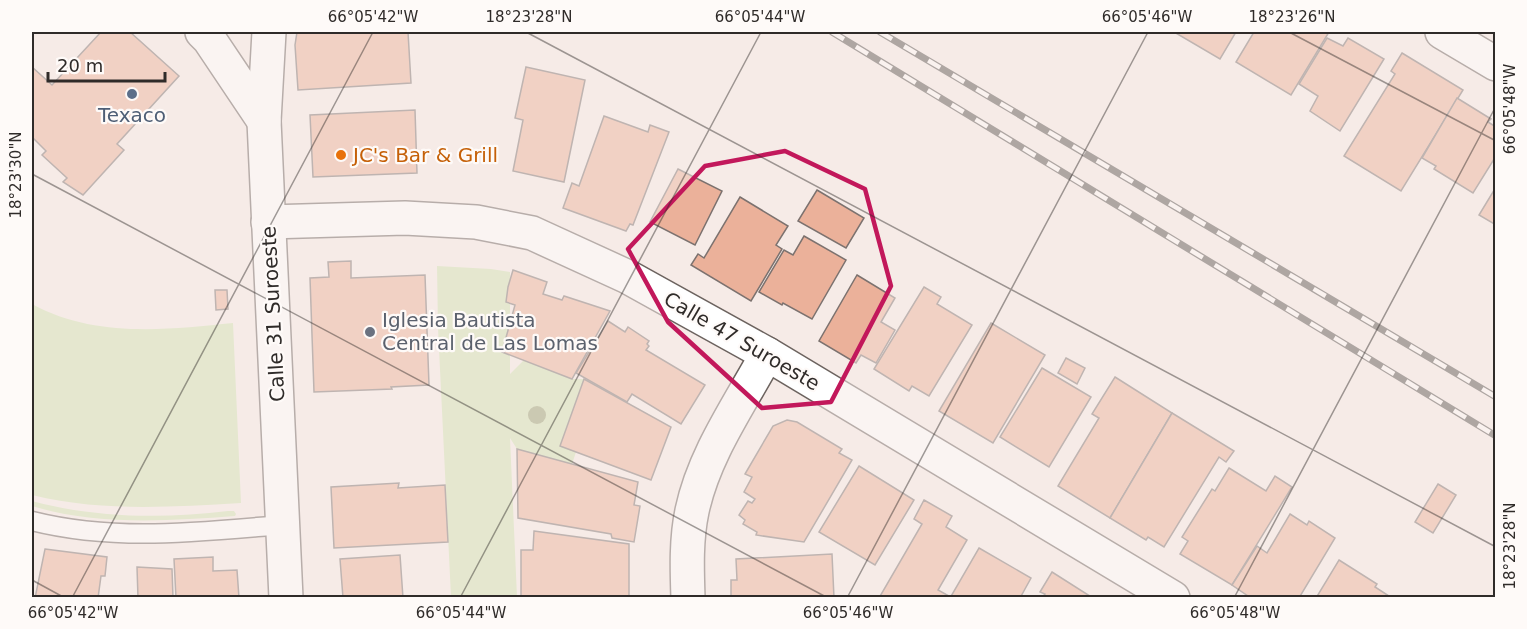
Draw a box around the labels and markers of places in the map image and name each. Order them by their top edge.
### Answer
marker: Texaco [125,87,139,101]
place label: Texaco [97,103,166,127]
place label: JC's Bar & Grill [351,143,498,167]
marker: JC's Bar & Grill [334,148,348,162]
place label: Iglesia Bautista Central de Las Lomas [382,308,598,355]
marker: Iglesia Bautista Central de Las Lomas [363,325,377,339]

